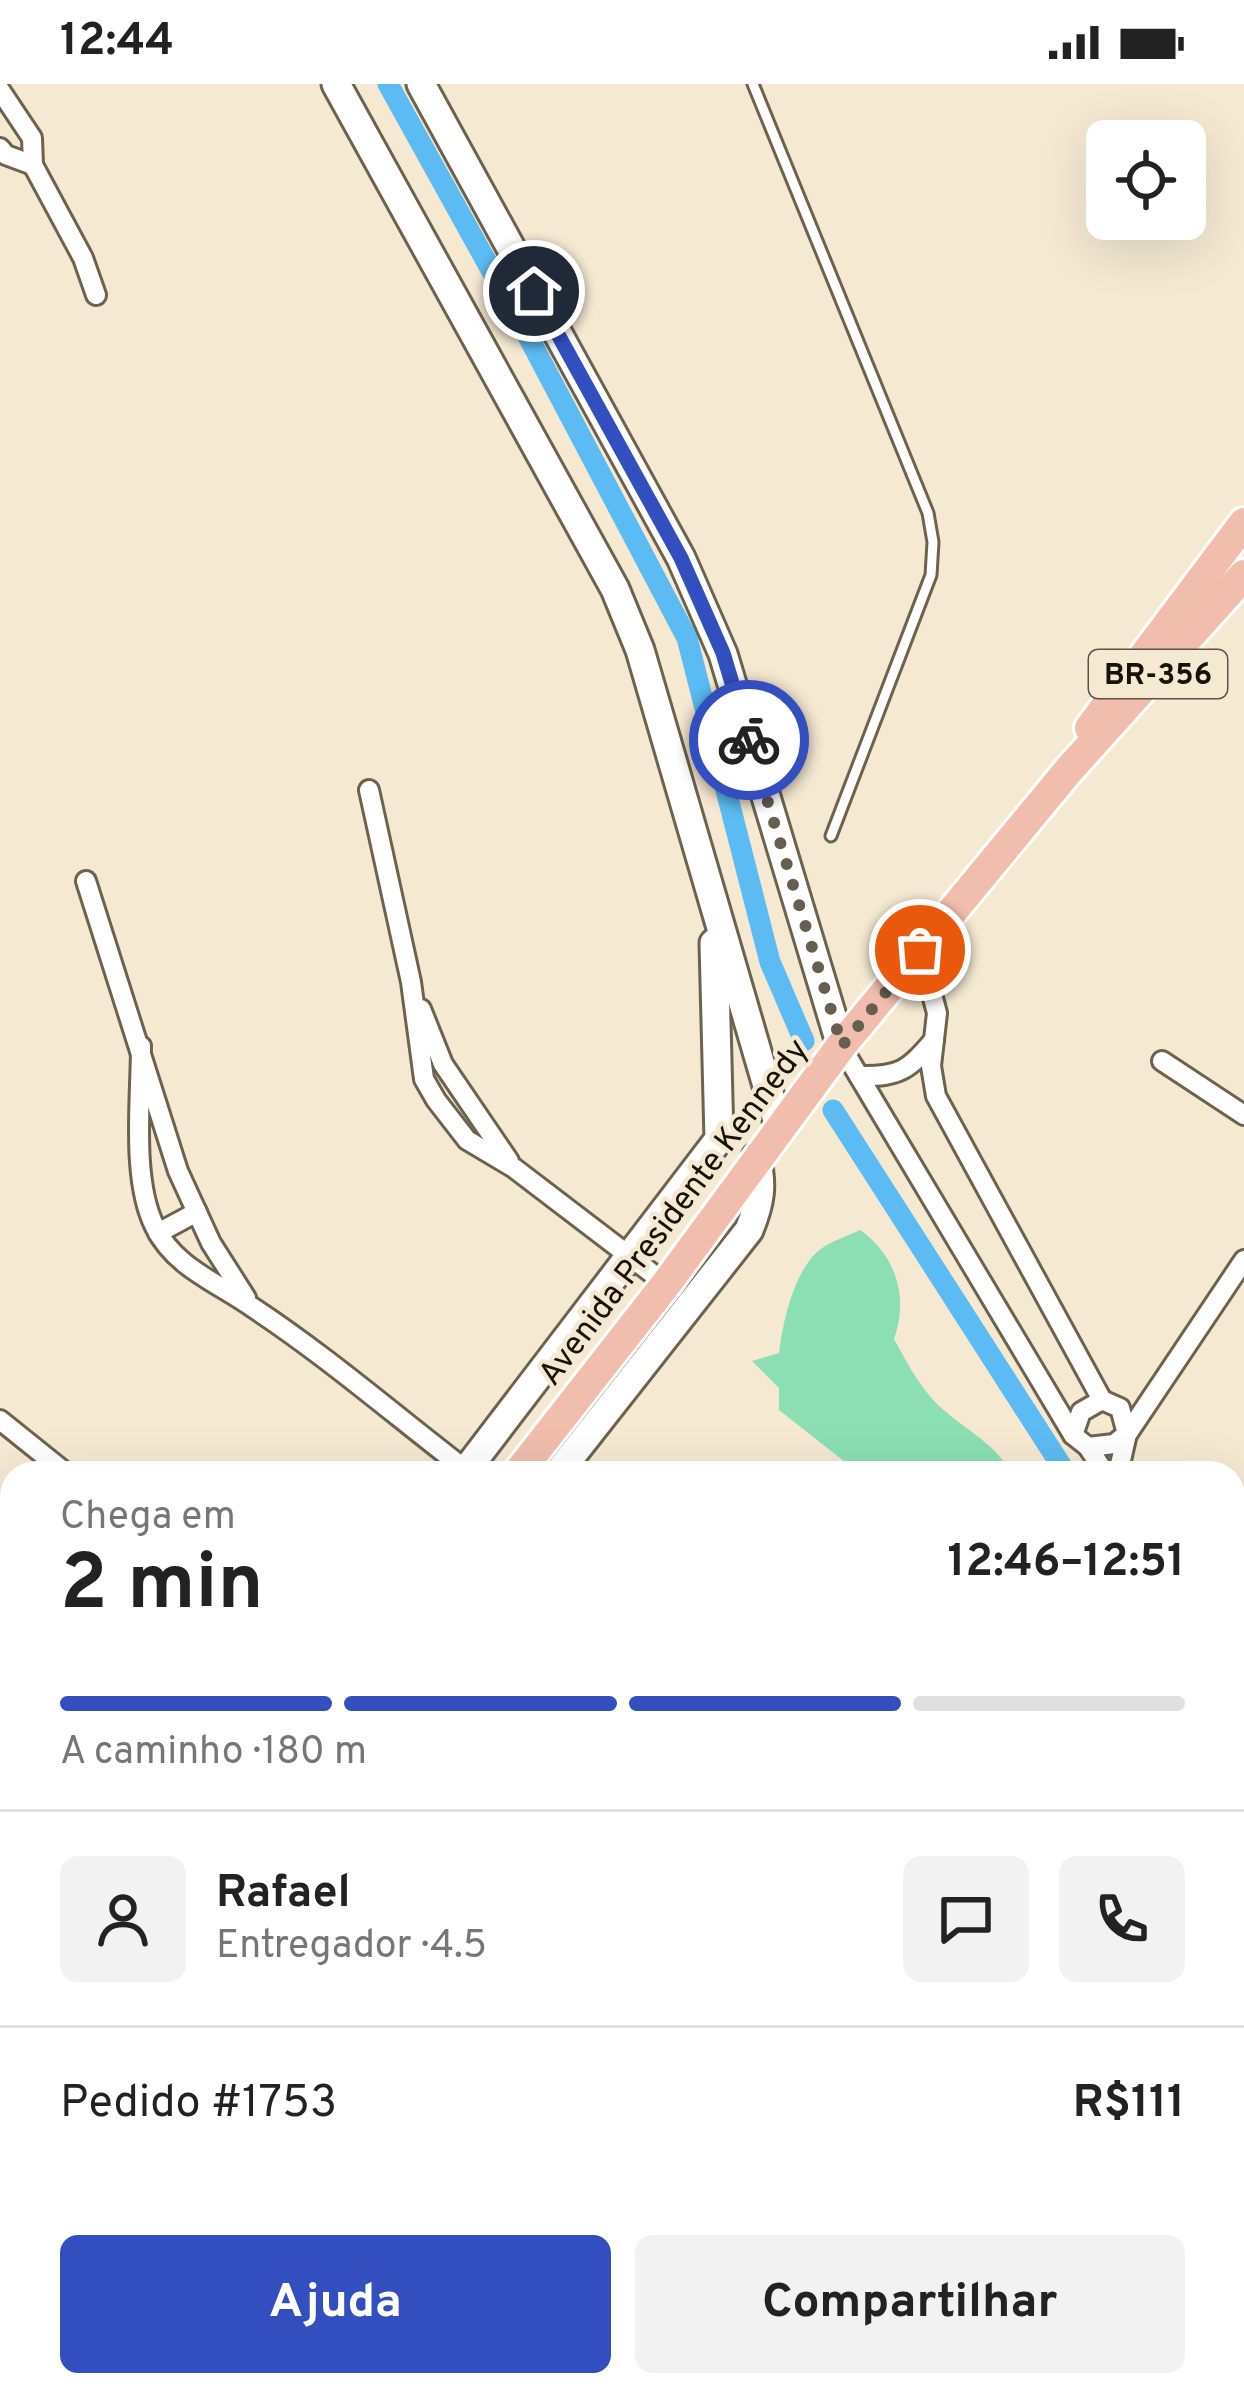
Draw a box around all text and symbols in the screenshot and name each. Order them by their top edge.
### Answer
text: 12:44 [60,14,174,71]
map controls [1086,120,1206,240]
button: locate [1086,120,1206,240]
pin [483,240,585,342]
icon: home [501,258,567,324]
road number: BR-356 [1089,650,1227,698]
courier [689,680,809,800]
icon: bike [716,707,782,773]
pin [869,899,971,1001]
icon: bag [887,917,953,983]
street label: Avenida Presidente Kennedy [531,1031,820,1395]
text: Chega em [60,1494,236,1543]
text: 12:46–12:51 [947,1535,1185,1592]
text: 2 min [60,1538,264,1637]
text: A caminho · 180 m [60,1729,367,1778]
button: person [60,1856,186,1982]
button: chat [903,1856,1029,1982]
button: phone [1059,1856,1185,1982]
text: Rafael [216,1866,351,1923]
text: Entregador · 4.5 [216,1923,487,1972]
text: Pedido #1753 [60,2076,337,2133]
text: R$111 [1073,2076,1185,2133]
button: Ajuda [60,2235,611,2373]
button: Compartilhar [635,2235,1185,2373]

